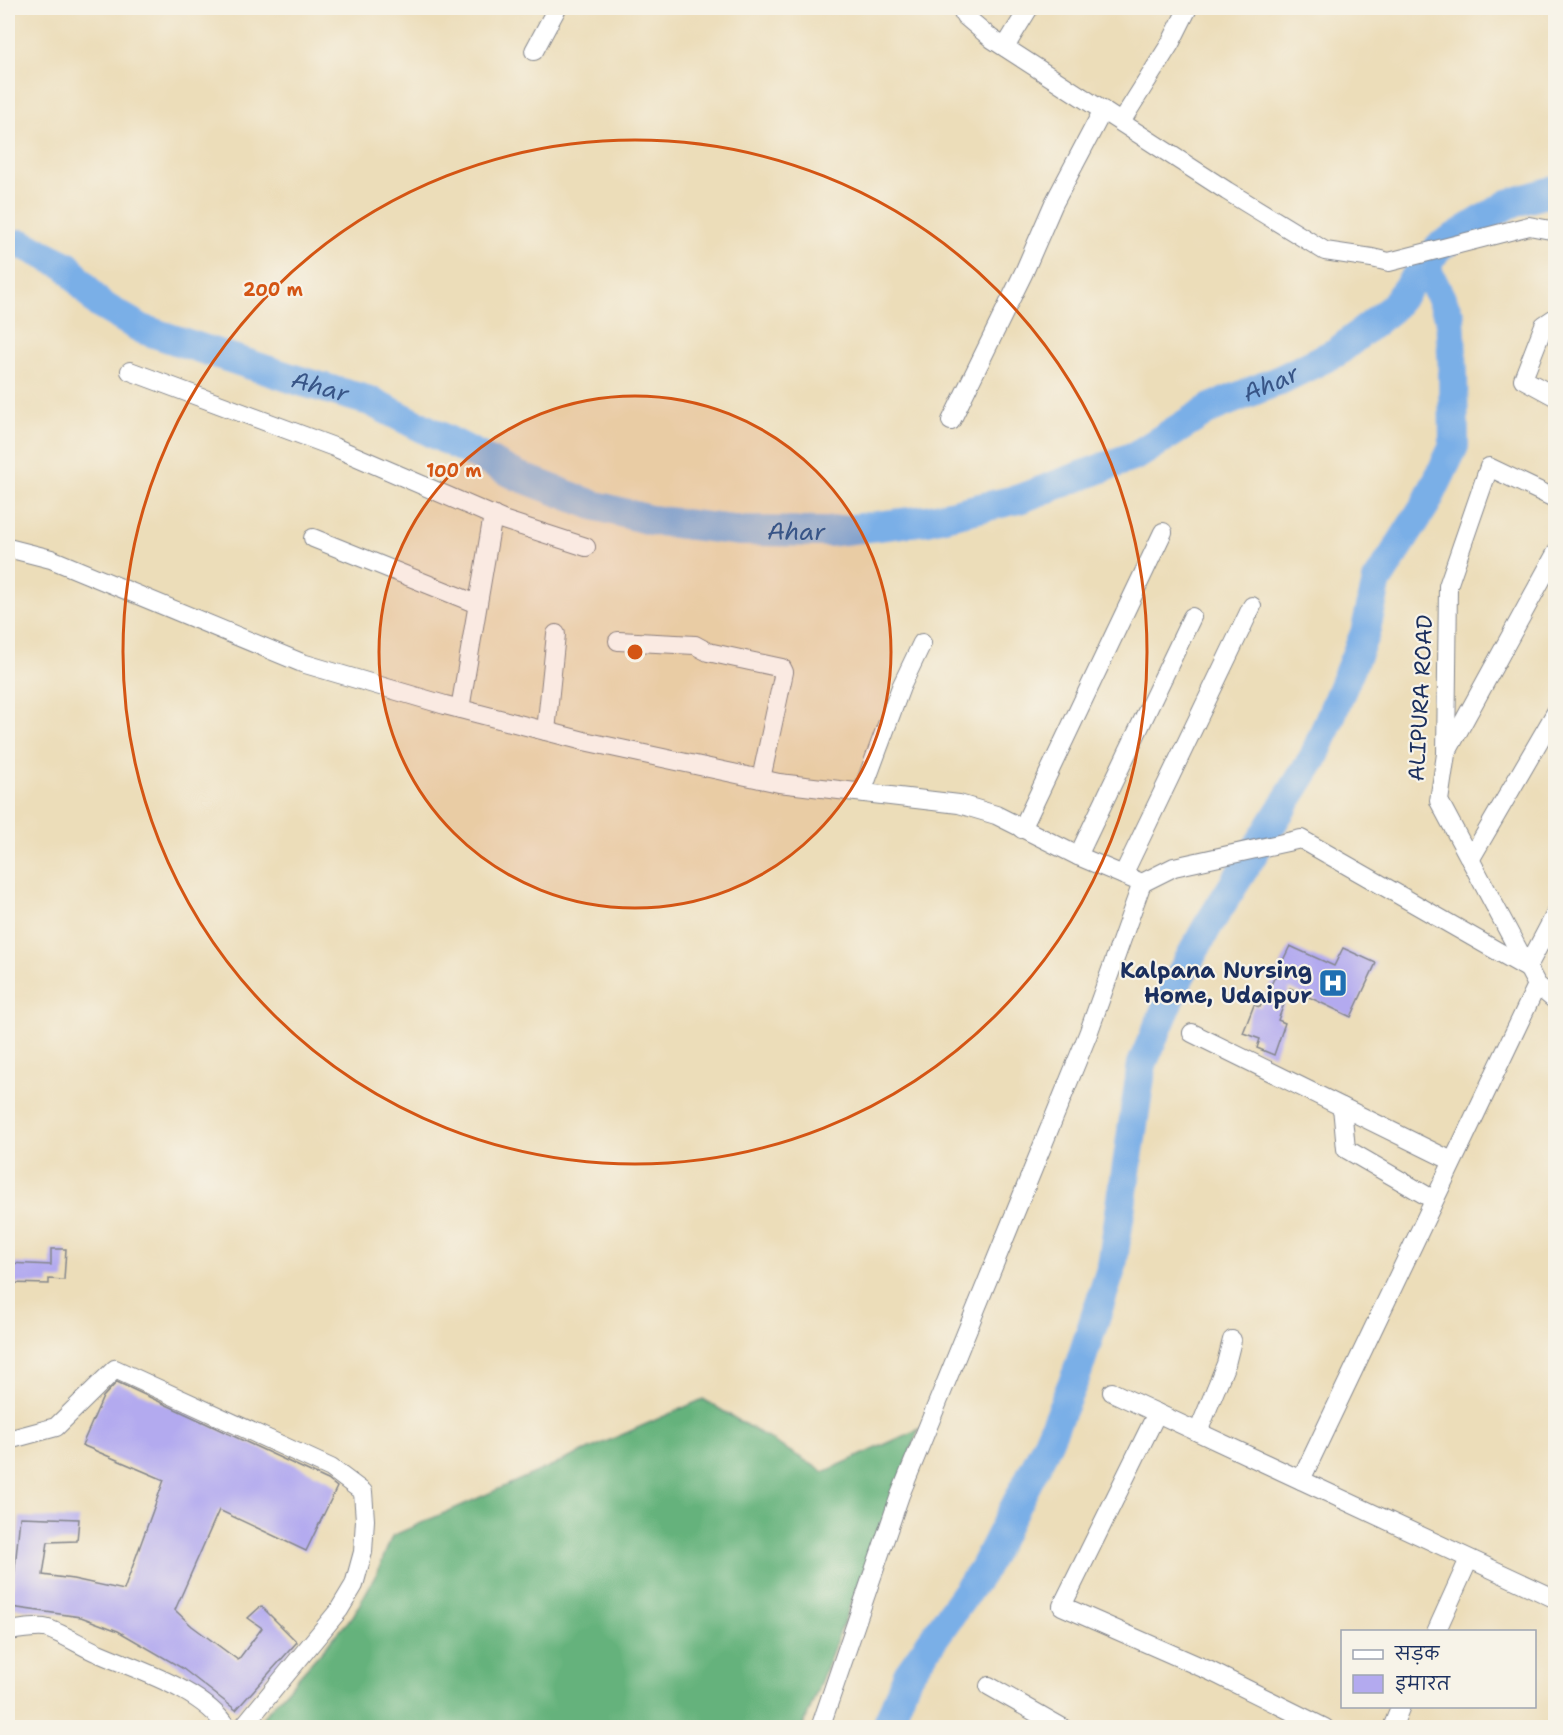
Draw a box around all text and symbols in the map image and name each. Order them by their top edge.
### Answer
text: 200 m [243,278,304,302]
water label: Ahar [1238,357,1305,409]
water label: Ahar [288,363,353,410]
text: 100 m [426,459,482,483]
water label: Ahar [767,515,826,548]
street label: ALIPURA ROAD [1402,614,1439,782]
centre of rings [625,642,645,662]
place label: Kalpana Nursing Home, Udaipur [1120,956,1312,1010]
hospital icon: Kalpana Nursing Home, Udaipur [1317,967,1349,999]
legend [1341,1630,1536,1708]
text: सड़क [1394,1642,1440,1666]
text: इमारत [1395,1672,1451,1696]

